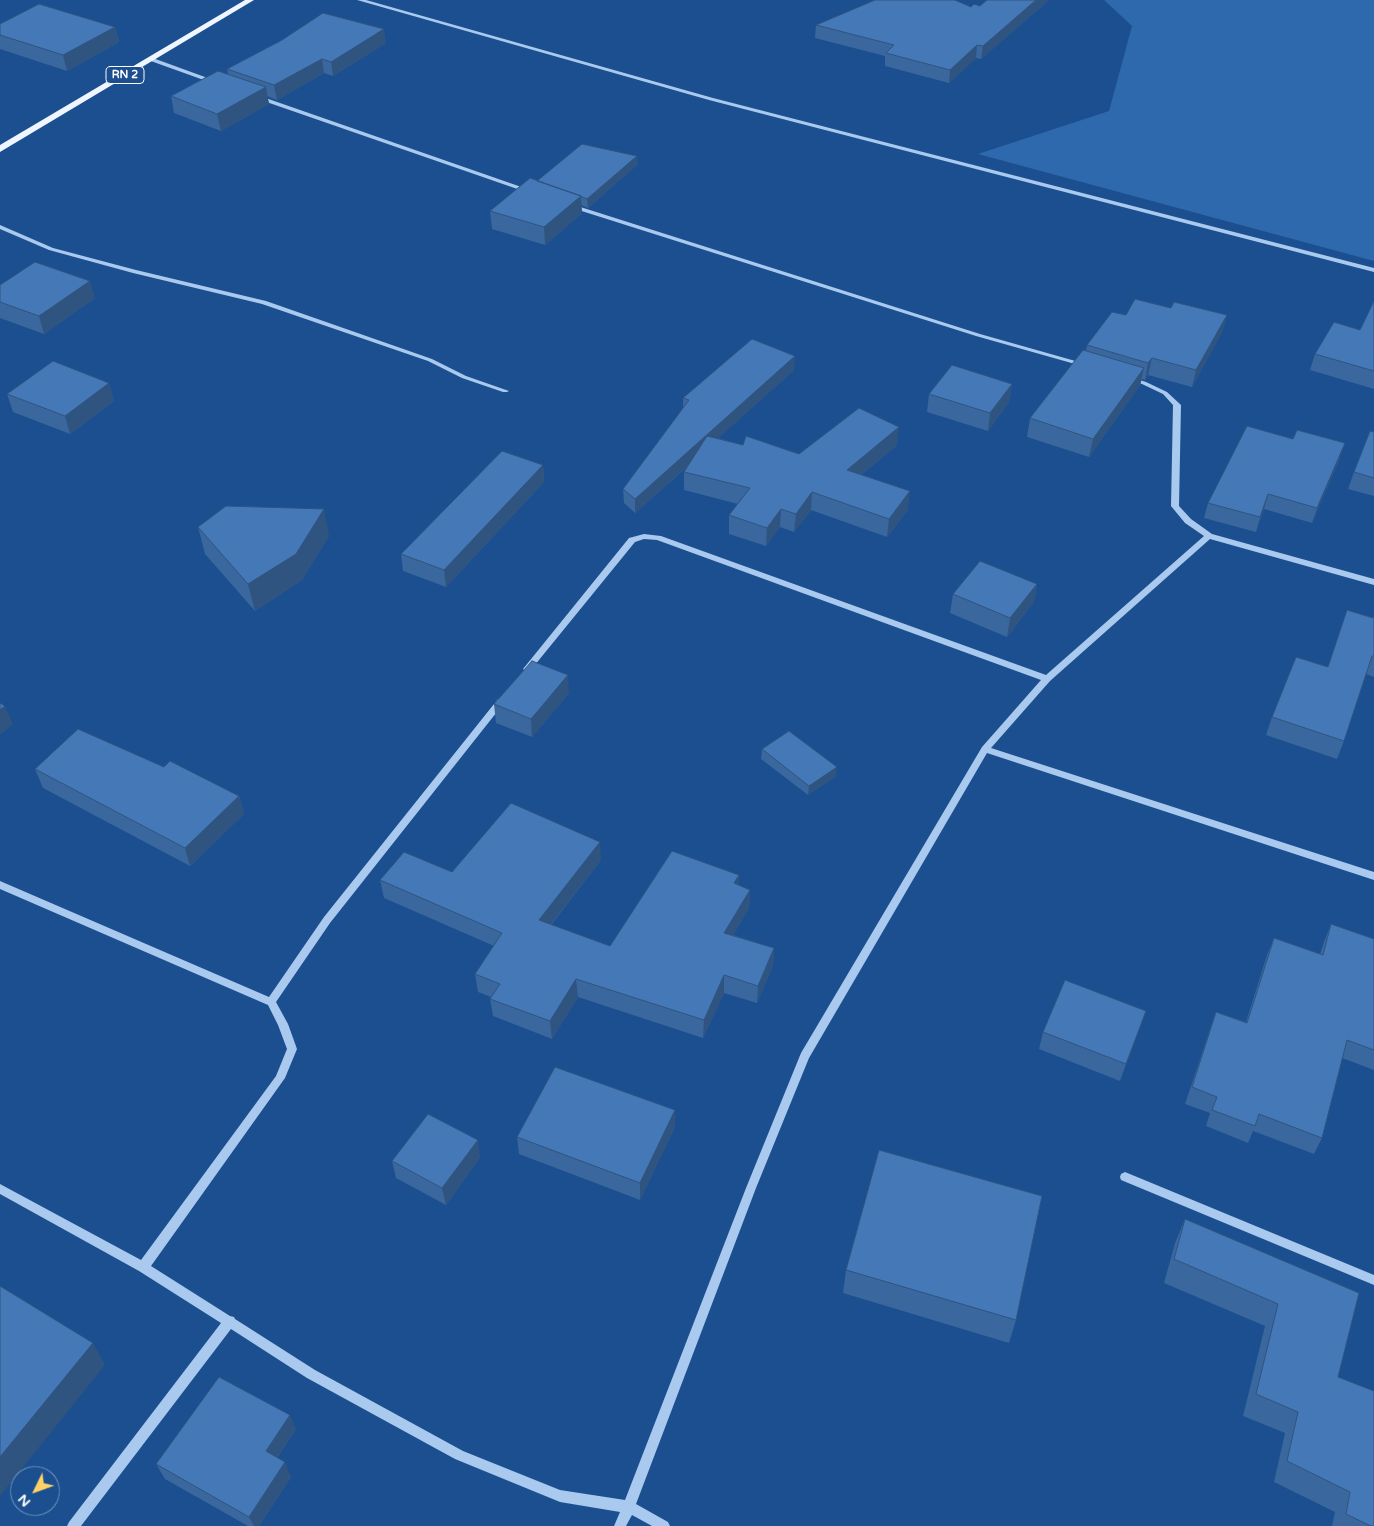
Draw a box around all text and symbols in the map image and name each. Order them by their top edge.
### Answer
road number: RN 2 [106,66,144,84]
north arrow [10,1466,60,1516]
text: N [14,1491,34,1511]

